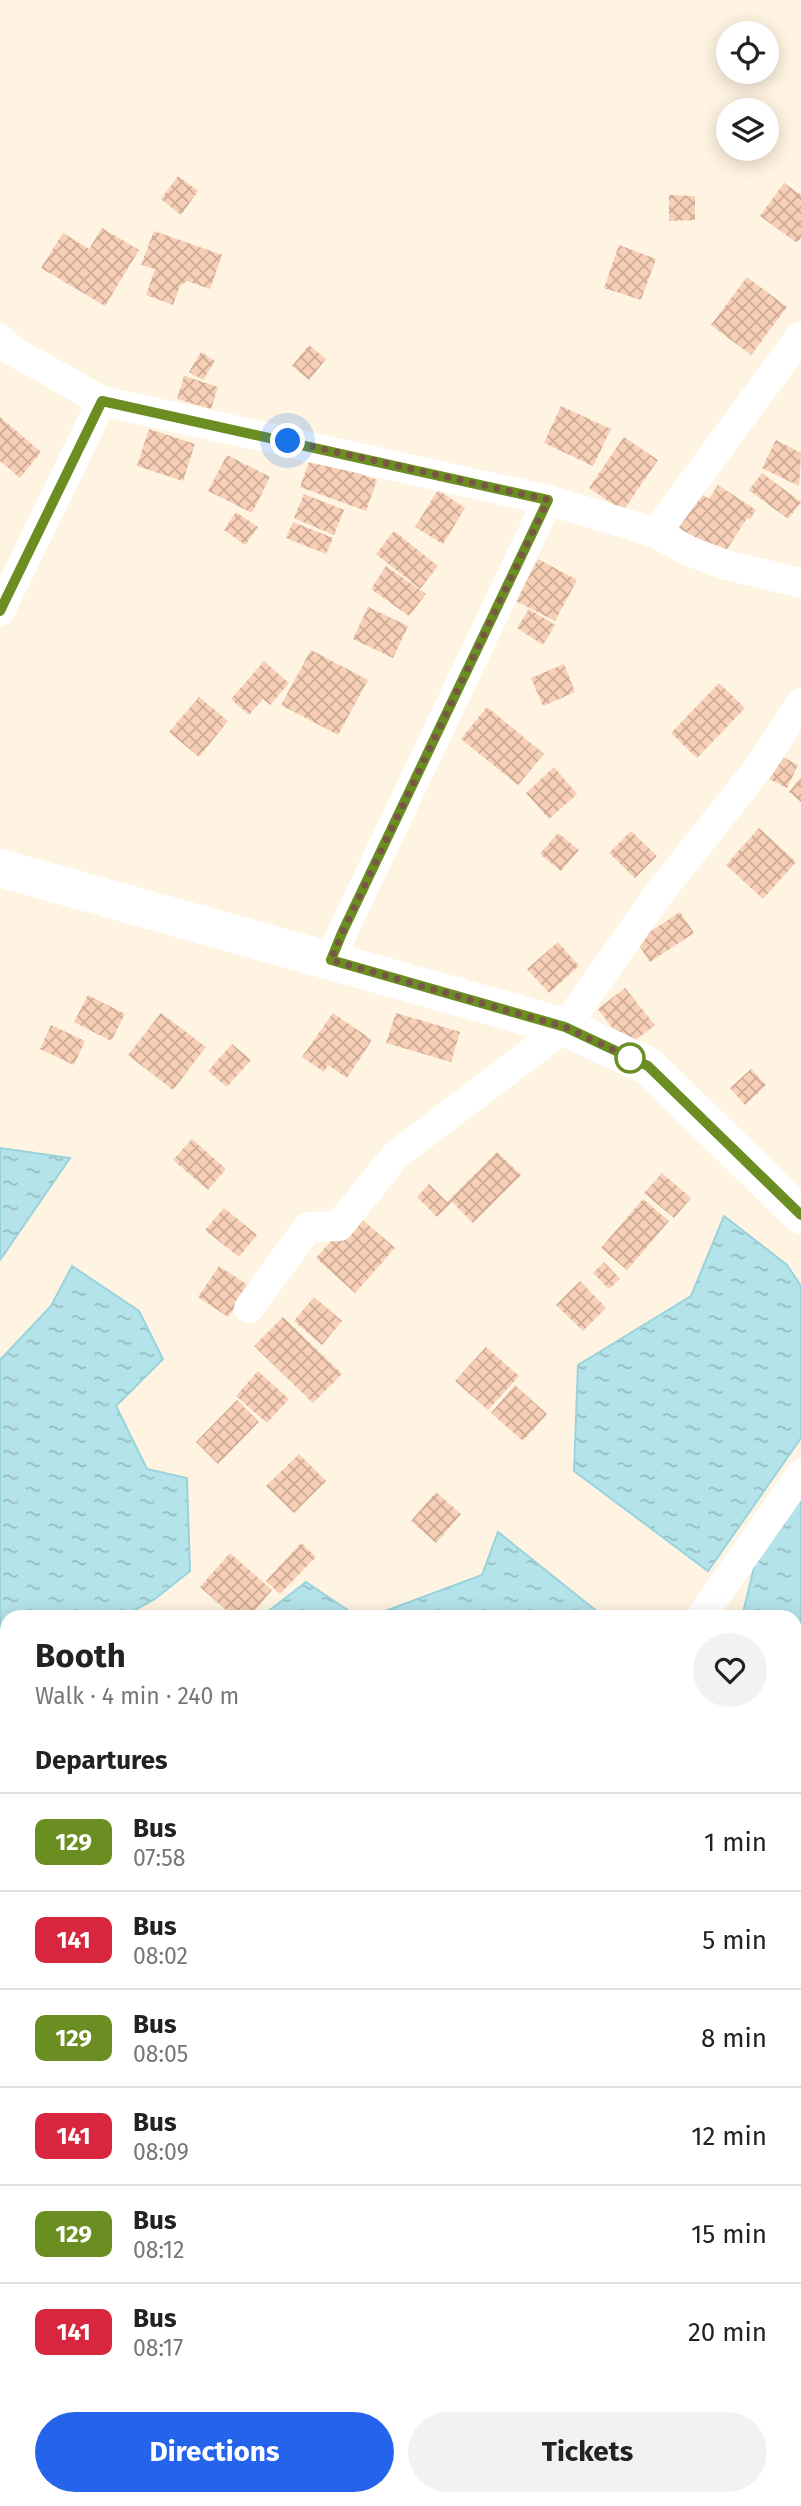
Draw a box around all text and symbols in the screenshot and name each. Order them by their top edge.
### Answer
map controls [716,21,779,161]
button: locate [716,21,779,84]
button: layers [716,98,779,161]
your location [270,423,305,458]
unlabelled marker [615,1043,645,1073]
button: heart [693,1633,767,1707]
text: Booth [35,1636,126,1676]
text: Walk · 4 min · 240 m [35,1682,239,1710]
text: Departures [35,1745,168,1776]
text: Bus [133,1813,176,1844]
text: 1 min [704,1827,767,1858]
text: 129 [55,1828,92,1856]
text: 07:58 [133,1844,185,1872]
text: Bus [133,1911,176,1942]
text: 5 min [702,1925,767,1956]
text: 141 [56,1926,91,1954]
text: 08:02 [133,1942,188,1970]
text: Bus [133,2009,176,2040]
text: 8 min [701,2023,767,2054]
text: 129 [55,2024,92,2052]
text: 08:05 [133,2040,188,2068]
text: Bus [133,2107,176,2138]
text: 12 min [691,2121,767,2152]
text: 141 [56,2122,91,2150]
text: 08:09 [133,2138,189,2166]
text: Bus [133,2205,176,2236]
text: 15 min [691,2219,767,2250]
text: 129 [55,2220,92,2248]
text: 08:12 [133,2236,184,2264]
text: Bus [133,2303,176,2334]
text: 20 min [688,2317,767,2348]
text: 141 [56,2318,91,2346]
text: 08:17 [133,2334,183,2362]
button: Directions [35,2412,394,2492]
button: Tickets [408,2412,767,2492]

